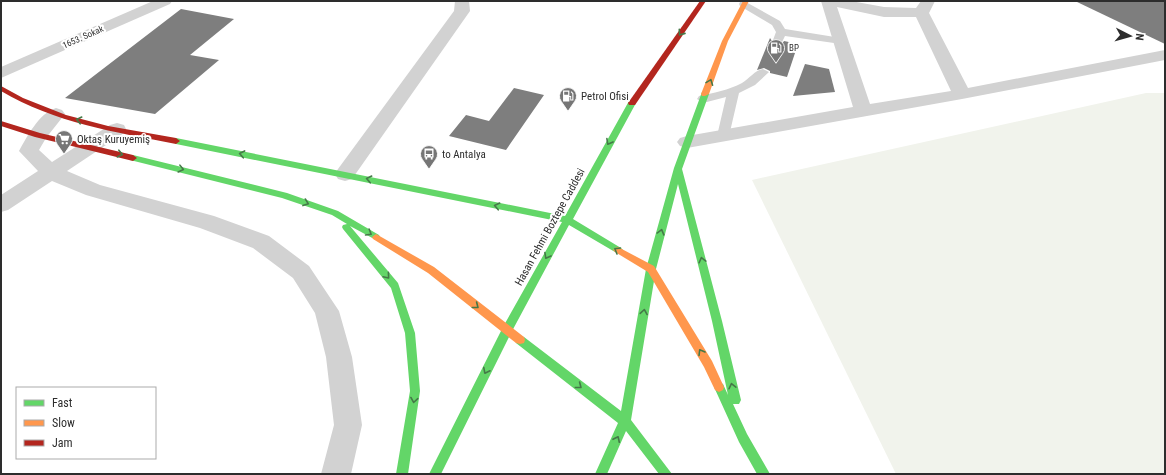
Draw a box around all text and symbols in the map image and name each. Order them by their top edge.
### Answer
north arrow [1110,16,1150,56]
street label: 1653. Sokak [61,24,105,50]
one-way arrow [678,29,686,36]
text: N [1133,33,1146,41]
fuel station icon: BP [766,38,786,63]
place label: BP [789,43,799,53]
one-way arrow [705,78,713,85]
fuel station icon: Petrol Ofisi [558,86,578,111]
place label: Petrol Ofisi [581,90,629,103]
one-way arrow [76,116,82,124]
supermarket icon: Oktaş Kuruyemiş [54,129,74,154]
place label: Oktaş Kuruyemiş [77,133,150,146]
one-way arrow [607,138,614,145]
bus stop icon: to Antalya [419,144,439,169]
place label: to Antalya [442,148,486,161]
one-way arrow [117,150,123,158]
one-way arrow [239,150,245,159]
one-way arrow [177,164,184,173]
street label: Hasan Fehmi Boztepe Caddesi [512,166,588,288]
one-way arrow [366,176,372,184]
one-way arrow [303,198,310,207]
one-way arrow [493,202,500,210]
one-way arrow [656,228,665,235]
one-way arrow [365,229,372,236]
one-way arrow [614,247,621,254]
one-way arrow [545,252,552,259]
one-way arrow [698,257,707,264]
one-way arrow [382,271,389,278]
one-way arrow [472,301,479,308]
one-way arrow [639,309,648,315]
one-way arrow [698,349,706,356]
one-way arrow [483,367,491,374]
one-way arrow [574,381,581,388]
one-way arrow [728,383,736,389]
legend [16,387,156,459]
text: Fast [52,396,73,410]
one-way arrow [410,397,419,403]
text: Slow [52,416,75,430]
one-way arrow [612,435,620,443]
text: Jam [52,436,73,450]

